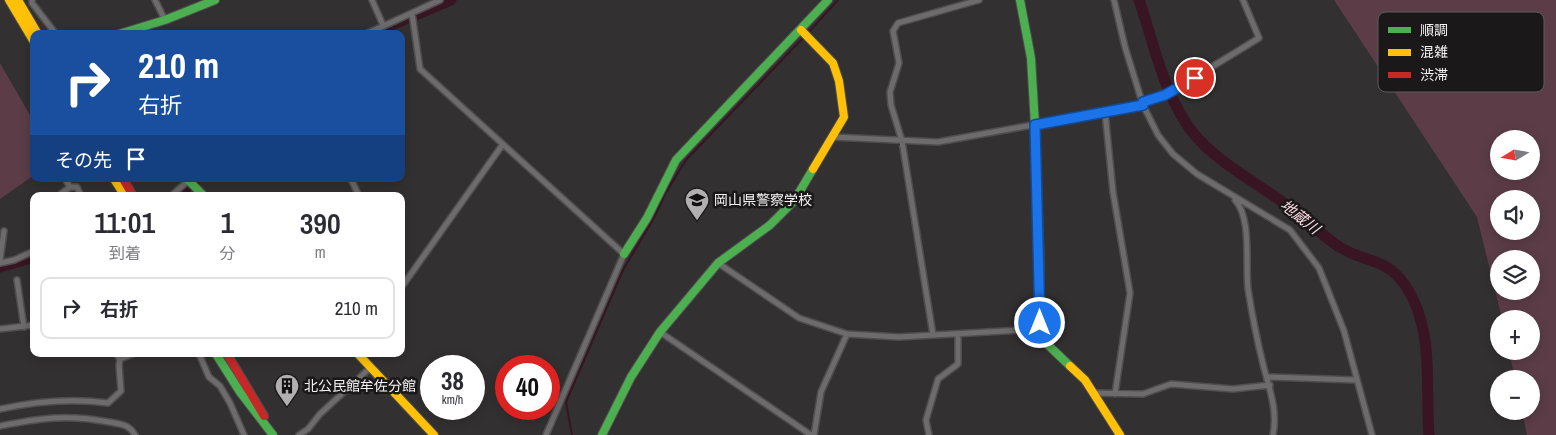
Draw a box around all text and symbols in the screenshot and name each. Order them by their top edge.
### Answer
legend [1378,12,1544,92]
text: 順調 [1420,21,1448,39]
text: 210 m [138,42,219,89]
text: 混雑 [1420,43,1448,61]
icon: right [55,50,120,115]
pin [1174,57,1216,99]
icon: arrive [1181,64,1209,92]
text: 渋滞 [1420,66,1448,84]
text: 右折 [138,90,182,120]
north arrow [1490,130,1540,180]
map controls [1490,130,1540,420]
icon: arrive [122,145,150,173]
text: その先 [55,147,112,173]
school or university icon: 岡山県警察学校 [684,187,710,221]
button: sound [1490,190,1540,240]
place label: 岡山県警察学校 [714,191,812,209]
water label: 地蔵川 [1276,194,1326,240]
text: 11:01 [94,202,155,242]
text: 1 [221,202,234,242]
text: 390 [300,203,341,243]
text: m [315,241,326,263]
text: 到着 [109,242,141,264]
text: 分 [219,242,235,264]
button: layers [1490,250,1540,300]
icon: right [57,294,85,322]
text: 210 m [335,295,378,321]
text: 右折 [100,296,138,322]
position arrow [1013,296,1065,348]
button: + [1490,310,1540,360]
speed limit sign: 40 [495,355,560,420]
text: 38 [441,364,464,398]
button: − [1490,370,1540,420]
building icon: 北公民館牟佐分館 [274,373,300,407]
place label: 北公民館牟佐分館 [304,377,416,395]
text: km/h [442,392,463,408]

